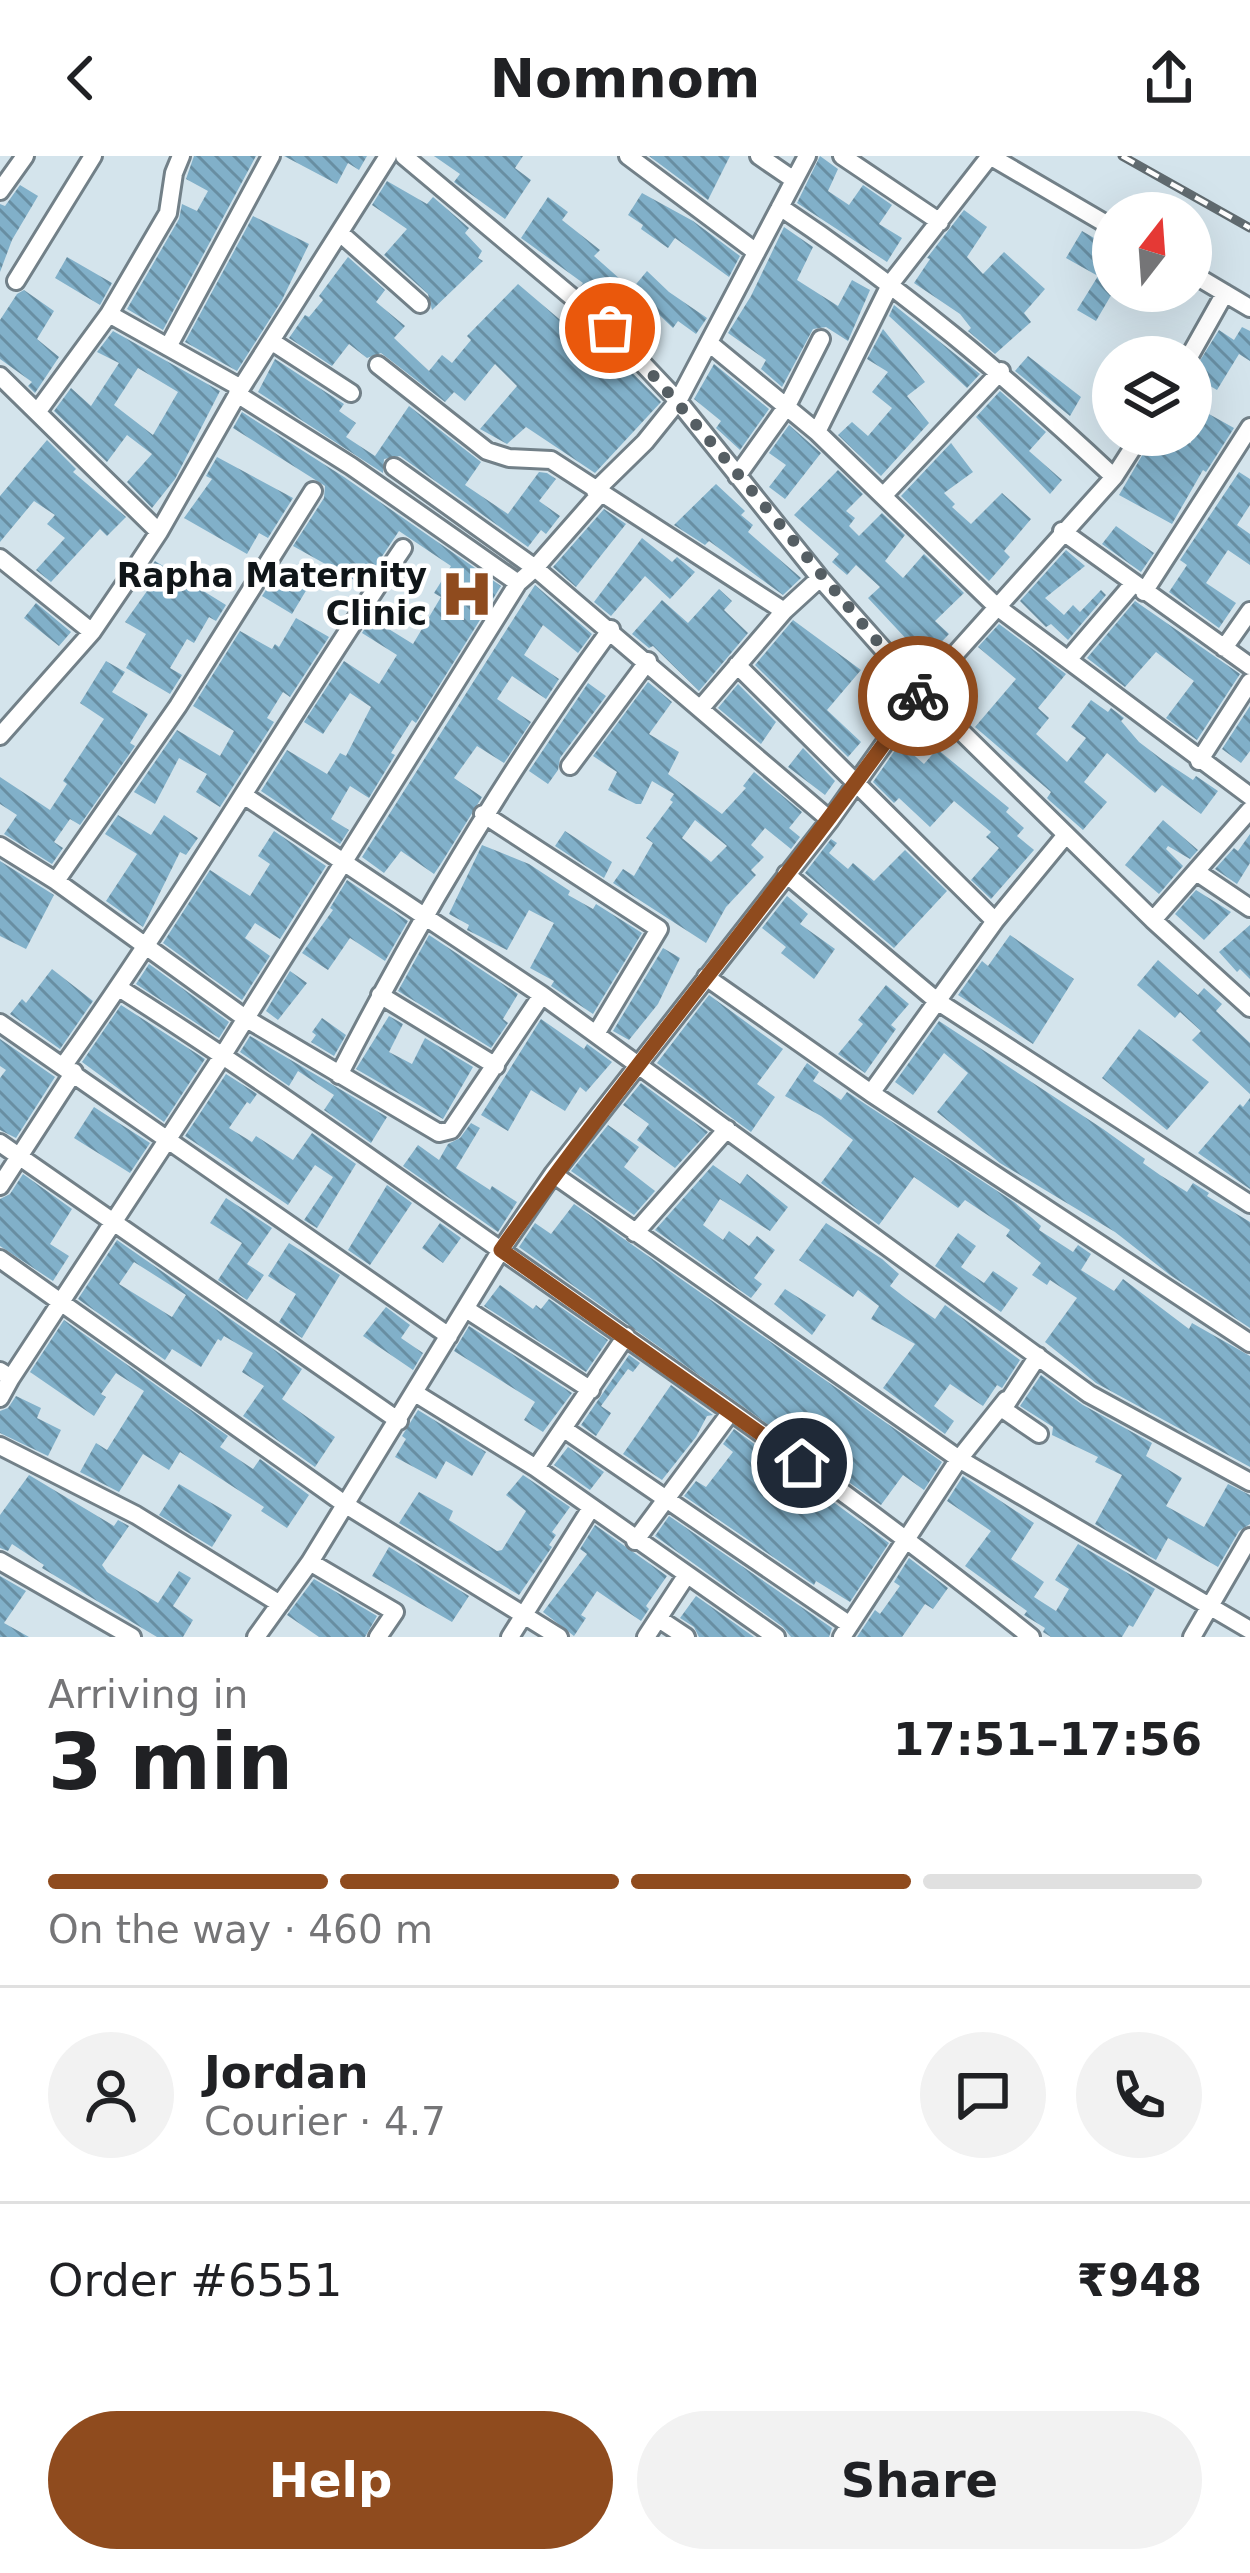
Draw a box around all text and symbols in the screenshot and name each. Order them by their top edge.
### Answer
icon: back [48,45,114,111]
icon: share [1136,45,1202,111]
text: Nomnom [490,47,760,110]
north arrow [1092,192,1212,312]
map controls [1092,192,1212,456]
pin [559,277,661,379]
icon: bag [577,295,643,361]
button: layers [1092,336,1212,456]
place label: Rapha Maternity Clinic [117,556,427,633]
hospital icon: Rapha Maternity Clinic [438,565,496,623]
courier [858,636,978,756]
icon: bike [885,663,951,729]
pin [751,1412,853,1514]
icon: home [769,1430,835,1496]
text: Arriving in [48,1672,248,1717]
text: 17:51–17:56 [893,1713,1202,1766]
text: 3 min [48,1717,293,1807]
text: On the way · 460 m [48,1907,433,1952]
button: person [48,2032,174,2158]
button: chat [920,2032,1046,2158]
button: phone [1076,2032,1202,2158]
text: Jordan [204,2046,368,2099]
text: Courier · 4.7 [204,2099,446,2144]
text: Order #6551 [48,2254,342,2307]
text: ₹948 [1077,2254,1202,2307]
button: Help [48,2411,613,2549]
button: Share [637,2411,1202,2549]

